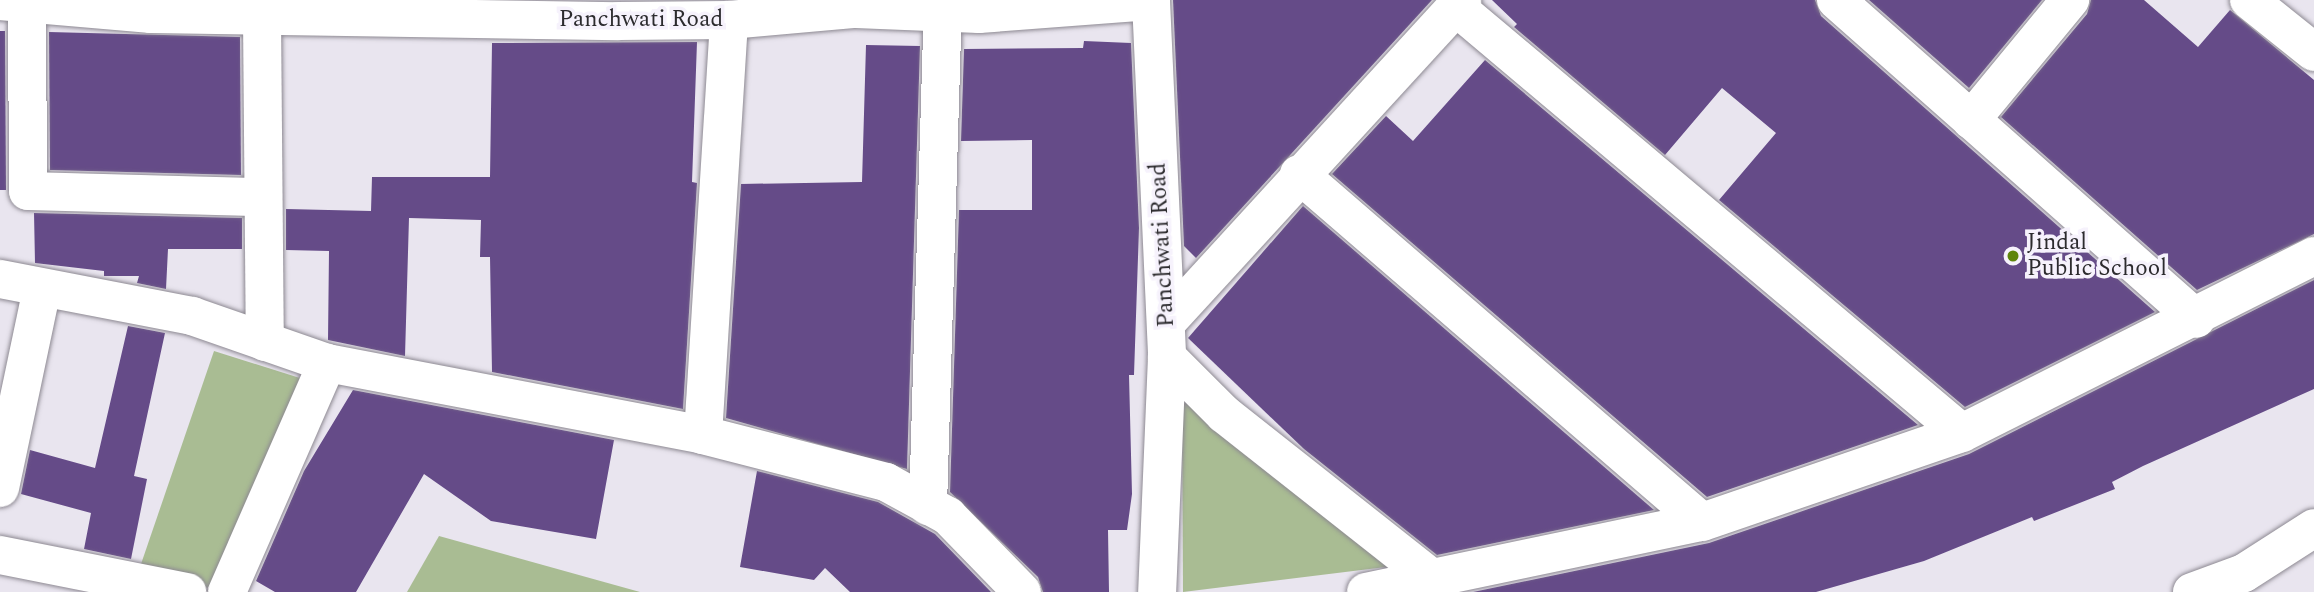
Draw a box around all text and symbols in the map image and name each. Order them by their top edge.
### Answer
street label: Panchwati Road [559,6,723,34]
street label: Panchwati Road [1145,162,1181,328]
place label: Jindal Public School [2027,229,2167,283]
marker: Jindal Public School [2005,248,2021,264]

